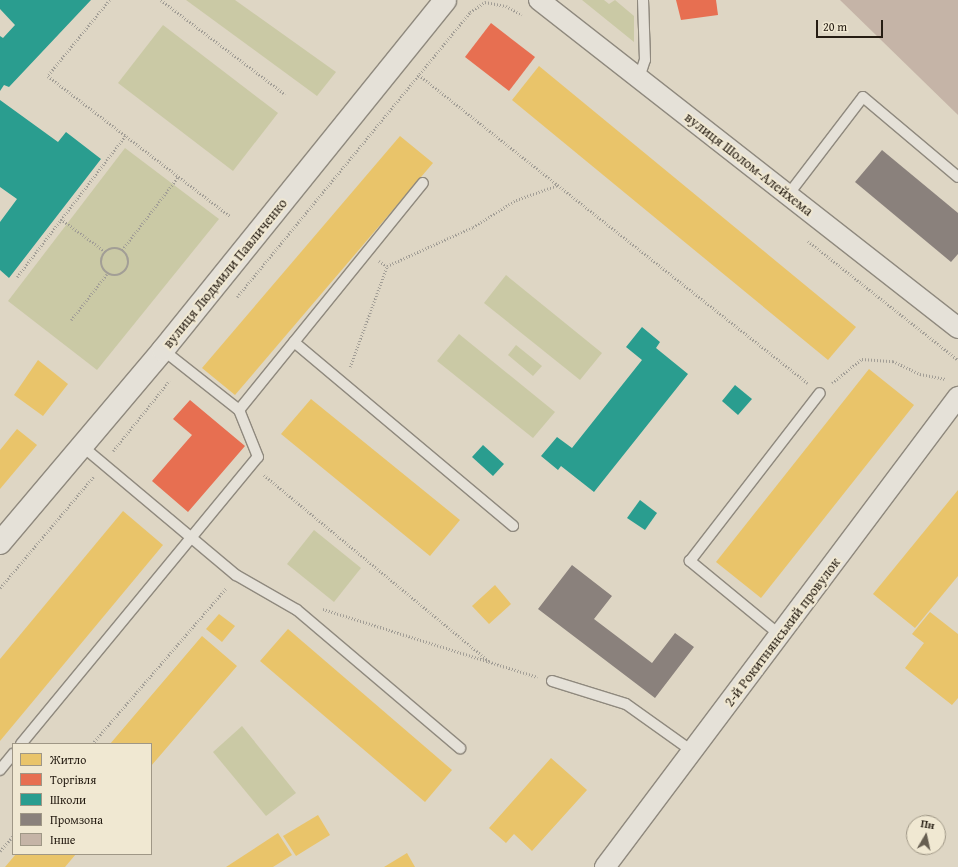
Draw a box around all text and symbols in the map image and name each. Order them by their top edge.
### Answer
scale bar [818,12,885,38]
text: 20 m [823,18,847,35]
street label: вулиця Шолом-Алейхема [682,109,816,219]
street label: вулиця Людмили Павличенко [160,195,290,351]
street label: 2-й Рокитнянський провулок [721,554,843,710]
legend [12,743,152,855]
text: Житло [50,751,86,768]
text: Торгівля [50,771,96,788]
text: Школи [50,791,86,808]
text: Промзона [50,811,103,828]
north arrow [906,815,946,855]
text: Пн [919,815,936,833]
text: Інше [50,831,75,848]

